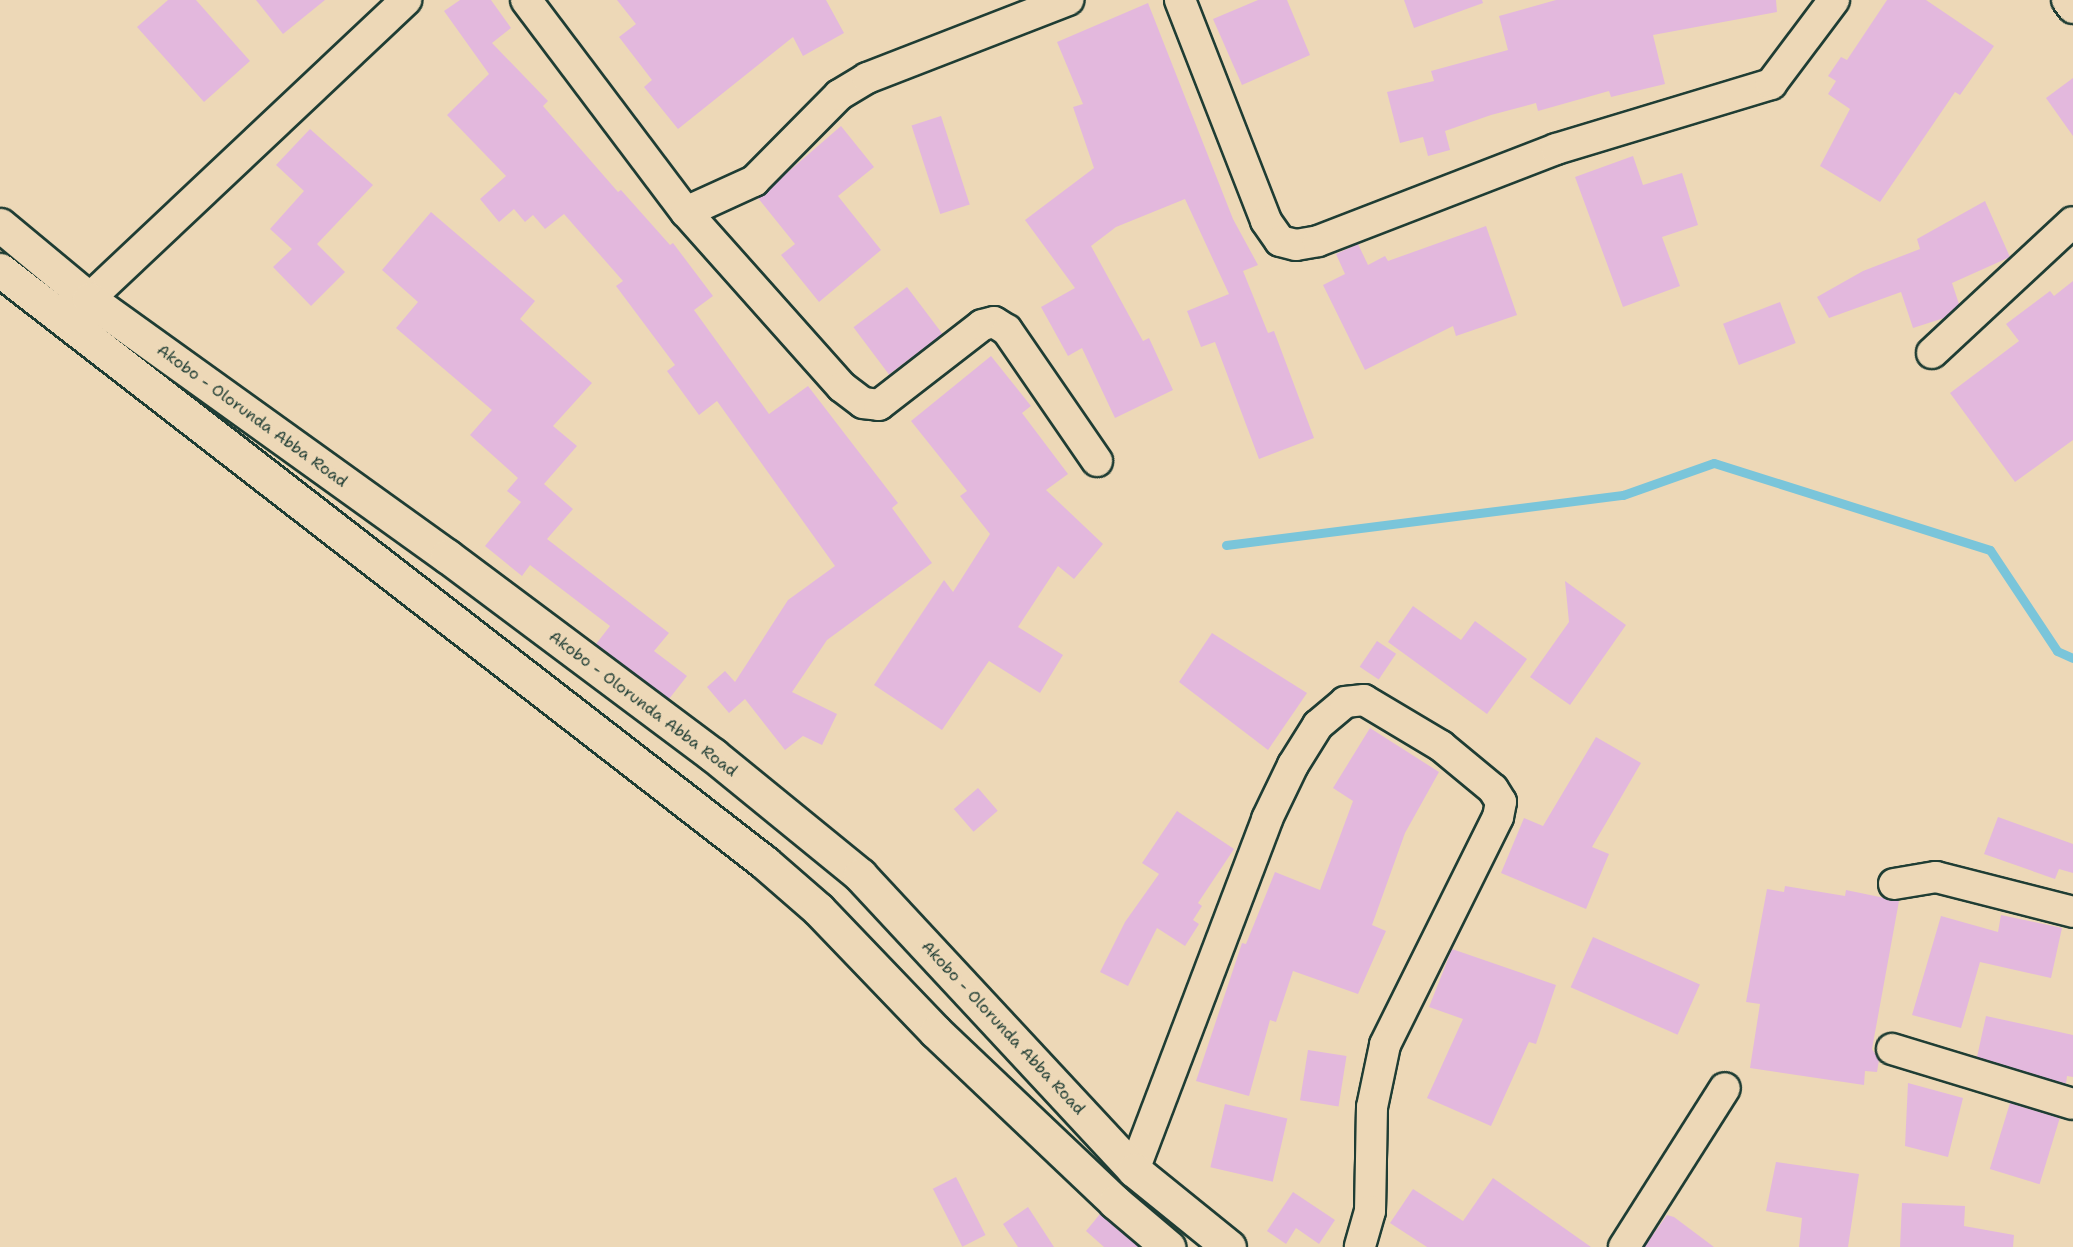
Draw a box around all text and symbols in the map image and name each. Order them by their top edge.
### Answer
street label: Akobo - Olorunda Abba Road [153,340,351,492]
street label: Akobo - Olorunda Abba Road [545,627,741,781]
street label: Akobo - Olorunda Abba Road [917,937,1089,1119]

